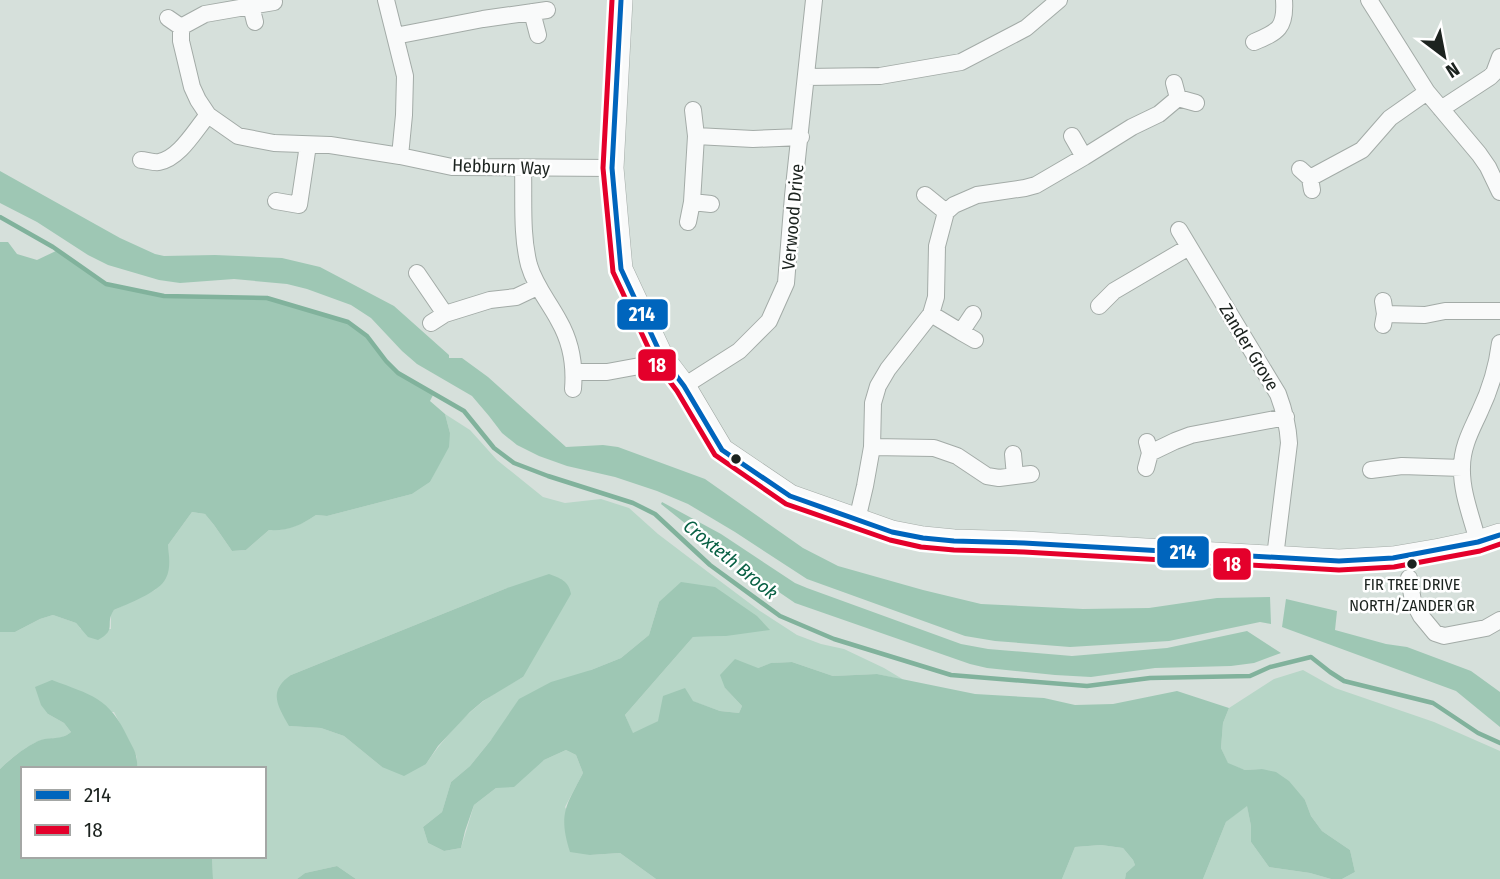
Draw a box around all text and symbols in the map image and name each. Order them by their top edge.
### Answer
north arrow [1409,21,1479,91]
text: N [1442,57,1464,83]
street label: Hebburn Way [452,154,550,180]
street label: Verwood Drive [777,163,809,271]
line badge: 214 [616,298,669,331]
street label: Zander Grove [1214,299,1284,395]
text: 214 [628,303,655,326]
line badge: 18 [637,348,677,382]
text: 18 [648,354,666,377]
unlabelled marker [729,452,743,466]
water label: Croxteth Brook [679,514,782,604]
line badge: 214 [1156,535,1210,569]
text: 214 [1169,541,1196,564]
line badge: 18 [1212,547,1252,581]
text: 18 [1223,553,1241,576]
marker: FIR TREE DRIVE NORTH/ZANDER GR [1405,557,1419,571]
place label: FIR TREE DRIVE NORTH/ZANDER GR [1349,575,1475,615]
legend [21,767,266,858]
text: 214 [84,782,111,808]
text: 18 [84,817,103,843]

